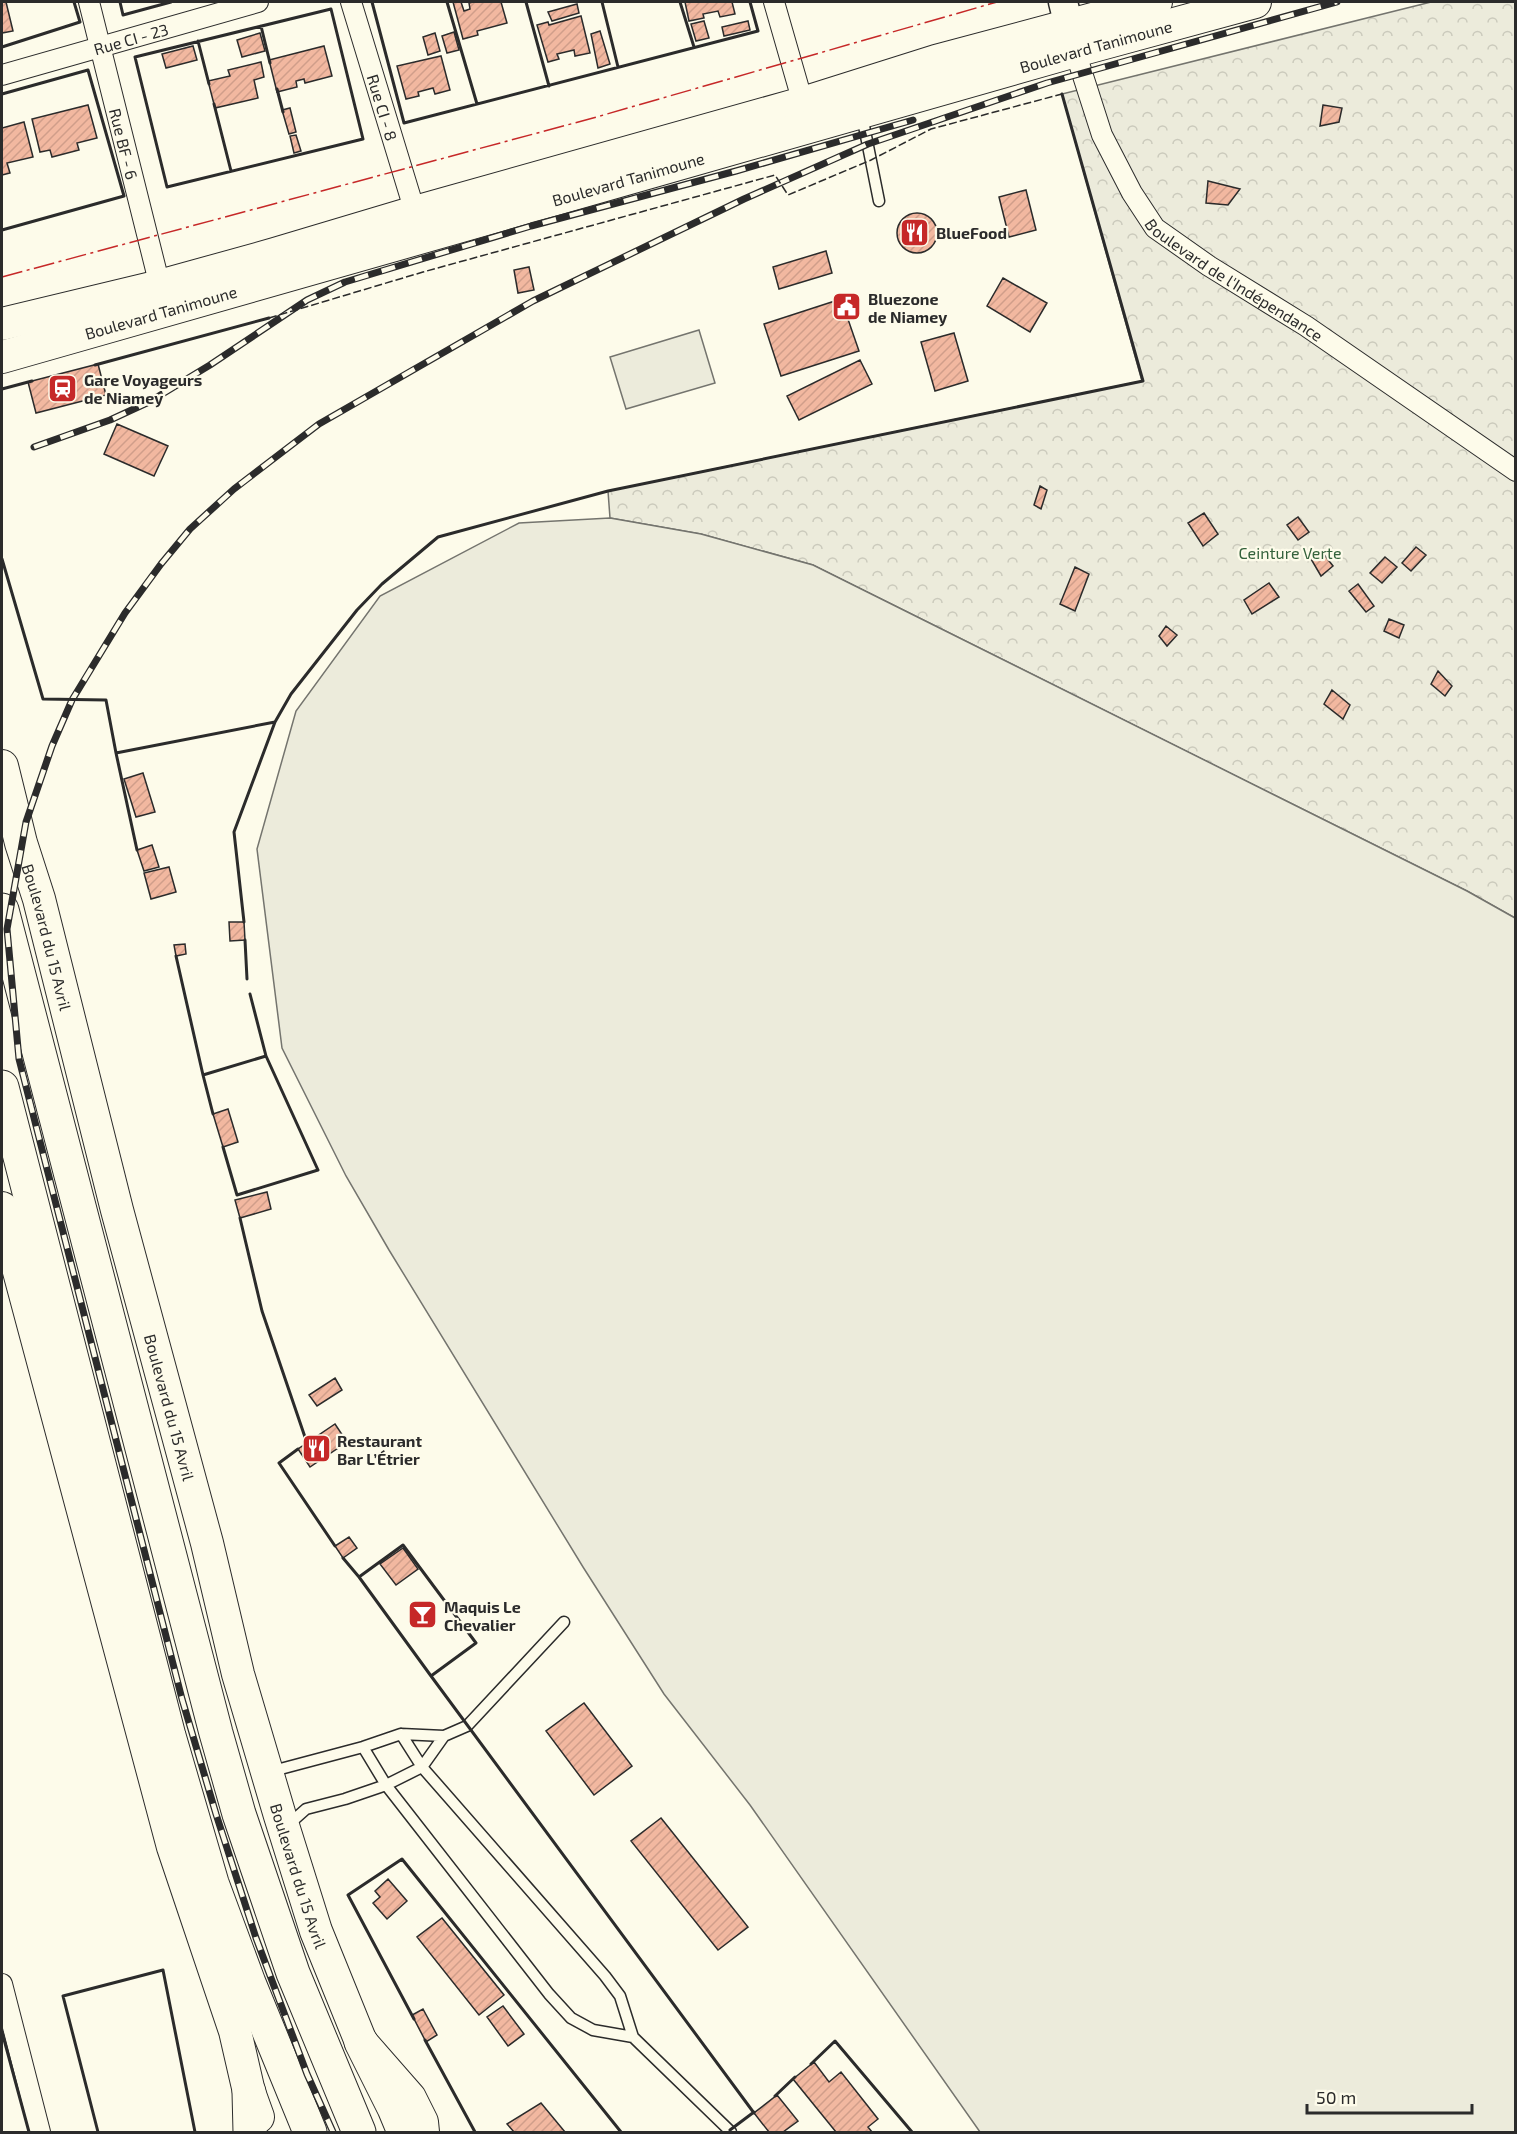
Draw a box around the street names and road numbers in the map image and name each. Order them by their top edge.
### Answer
street label: Boulevard Tanimoune [1017,16,1174,76]
street label: Rue CI - 23 [91,19,170,58]
street label: Rue CI - 8 [364,72,402,143]
street label: Rue BF - 6 [106,106,142,181]
street label: Boulevard Tanimoune [550,148,706,209]
street label: Boulevard de l'Indépendance [1142,215,1327,345]
street label: Boulevard Tanimoune [82,281,239,342]
street label: Boulevard du 15 Avril [19,861,76,1012]
street label: Boulevard du 15 Avril [141,1332,199,1483]
street label: Boulevard du 15 Avril [267,1801,331,1951]

